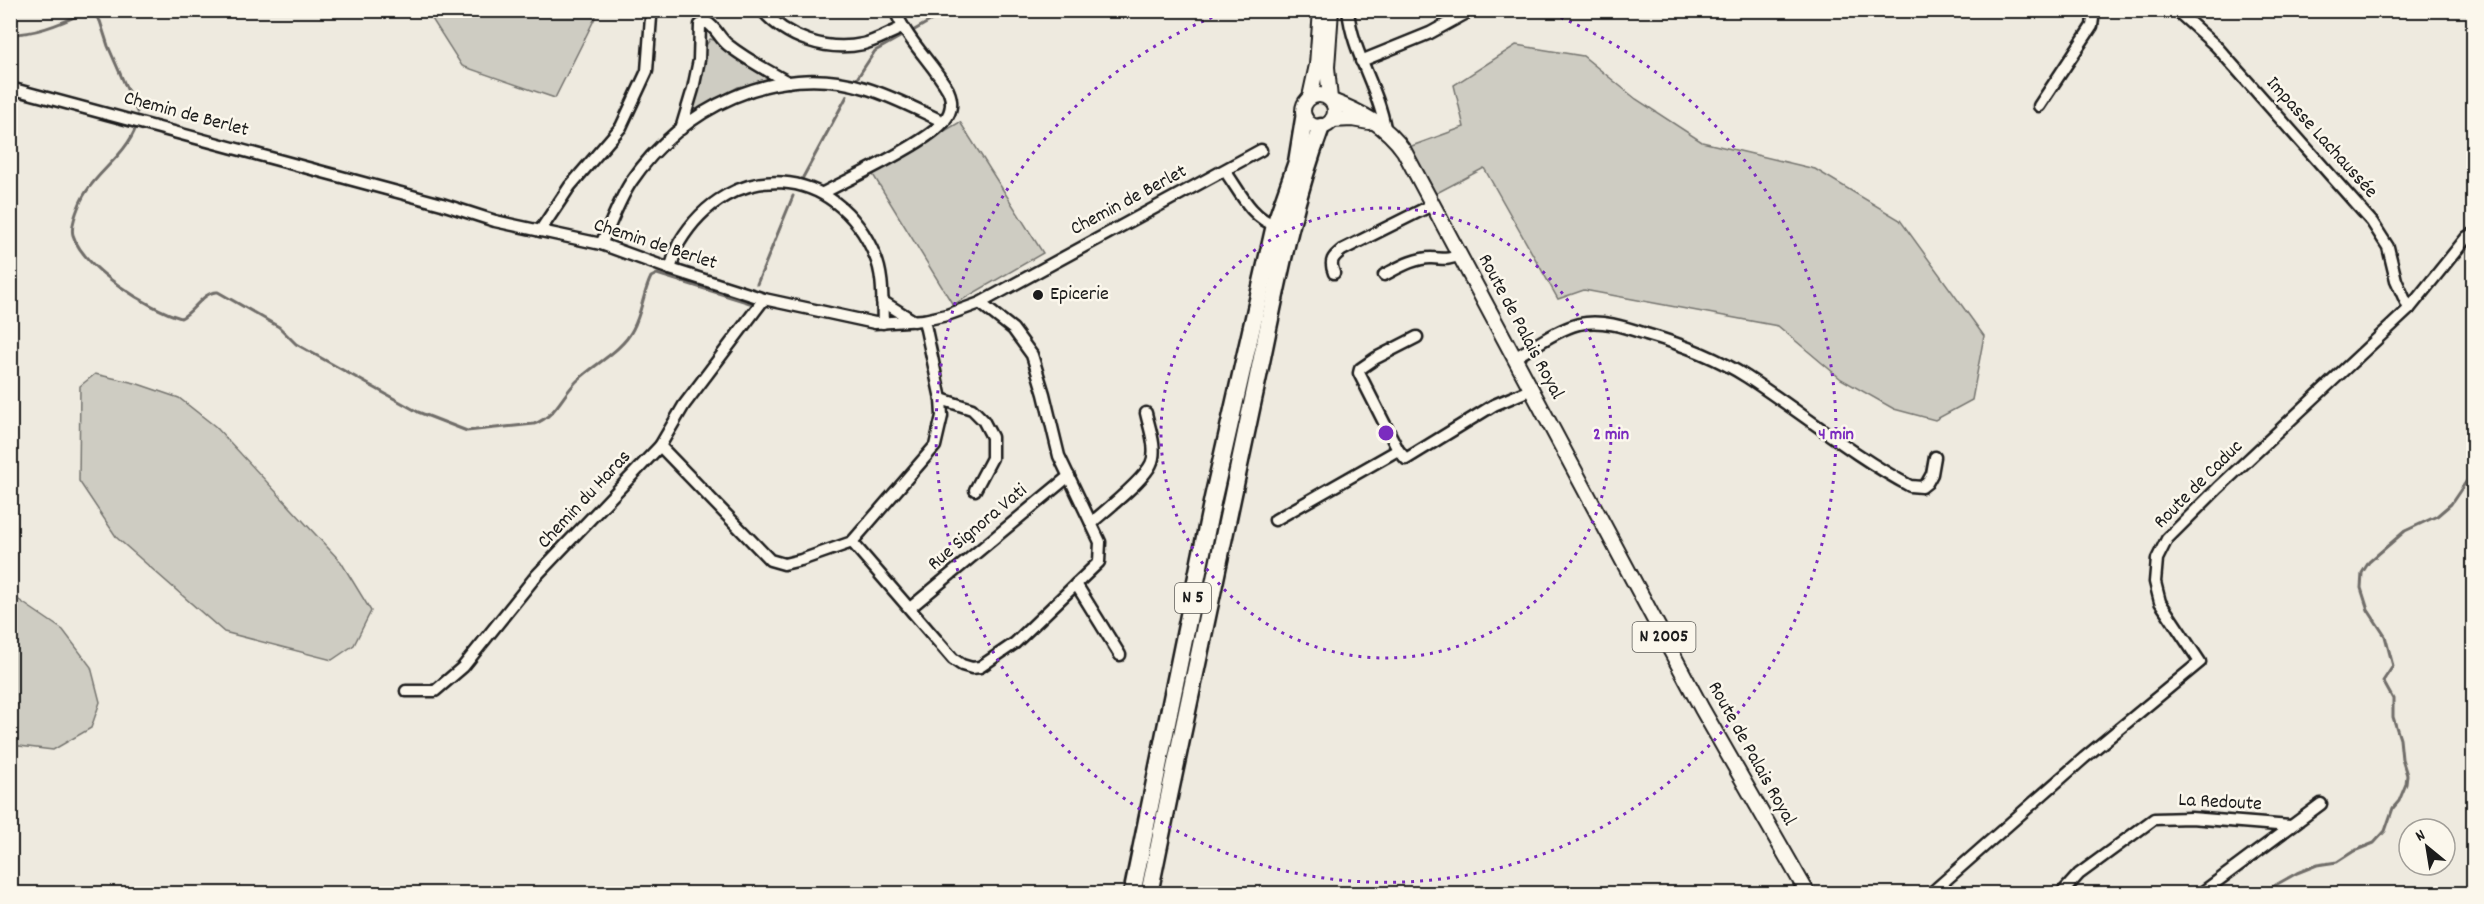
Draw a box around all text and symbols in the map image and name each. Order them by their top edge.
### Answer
street label: Impasse Lachaussée [2258,71,2384,205]
street label: Chemin de Berlet [120,85,252,145]
street label: Chemin de Berlet [1066,158,1192,244]
street label: Chemin de Berlet [590,212,720,278]
street label: Route de Palais Royal [1470,249,1570,405]
place label: Epicerie [1050,281,1109,309]
marker: Epicerie [1031,288,1045,302]
centre of rings [1376,423,1396,443]
text: 2 min [1593,423,1629,448]
text: 4 min [1818,423,1854,448]
street label: Route de Caduc [2148,434,2250,536]
street label: Chemin du Haras [532,444,638,556]
street label: Rue Signora Vati [922,478,1034,578]
road number: N 5 [1175,583,1211,613]
road number: N 2005 [1632,622,1696,652]
street label: Route de Palais Royal [1700,677,1802,831]
street label: La Redoute [2177,787,2263,819]
north arrow [2397,817,2457,877]
text: N [2412,824,2430,848]

